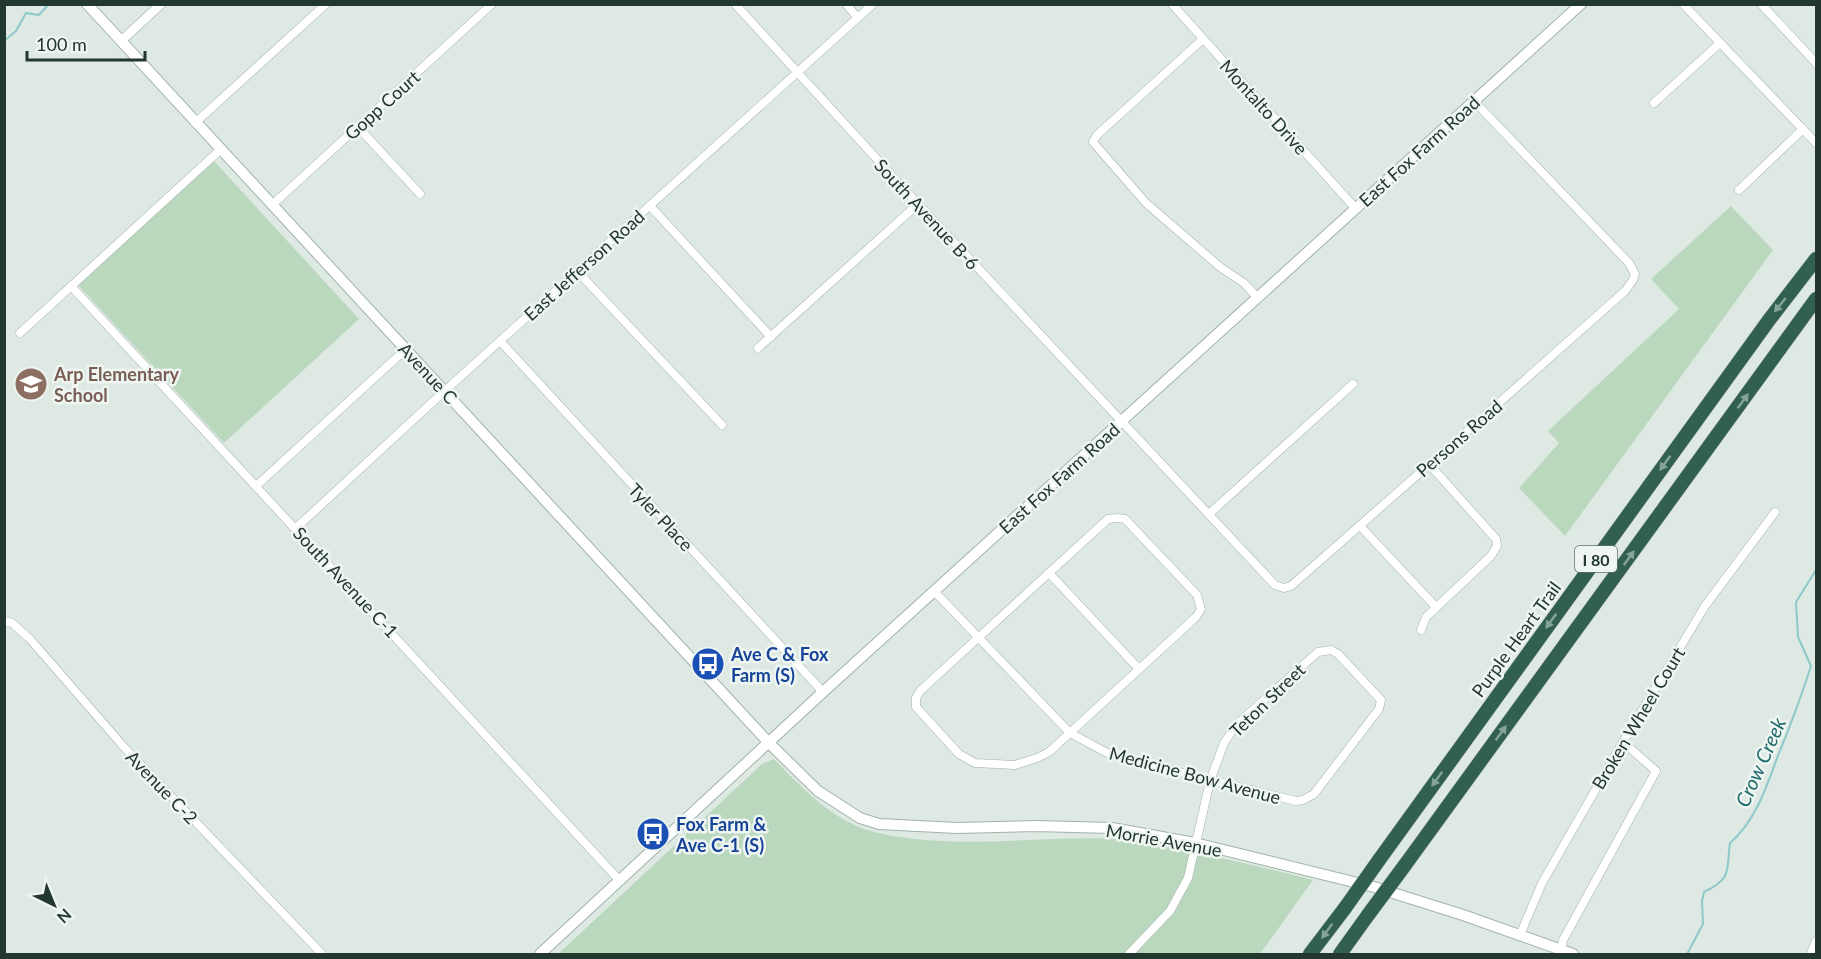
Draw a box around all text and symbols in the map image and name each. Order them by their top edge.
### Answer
scale bar [27,24,146,62]
text: 100 m [36,33,87,55]
street label: Montalto Drive [1216,55,1312,159]
street label: Gopp Court [340,65,424,144]
street label: East Fox Farm Road [1354,91,1484,211]
street label: South Avenue B-6 [870,154,984,274]
street label: East Jefferson Road [519,205,649,325]
one-way arrow [1775,298,1787,313]
street label: Avenue C [394,338,462,408]
place label: Arp Elementary School [53,363,179,406]
school or university icon: Arp Elementary School [13,366,49,402]
one-way arrow [1737,393,1749,408]
street label: Persons Road [1412,395,1506,481]
street label: East Fox Farm Road [994,418,1124,538]
one-way arrow [1660,455,1672,470]
street label: Tyler Place [624,478,698,556]
street label: South Avenue C-1 [289,522,403,642]
road number: I 80 [1575,546,1617,572]
one-way arrow [1622,551,1634,566]
street label: Purple Heart Trail [1467,577,1565,701]
one-way arrow [1545,613,1557,629]
street label: Broken Wheel Court [1587,642,1689,793]
place label: Ave C & Fox Farm (S) [730,643,829,686]
bus stop icon: Ave C & Fox Farm (S) [690,646,726,682]
street label: Teton Street [1225,658,1310,741]
water label: Crow Creek [1730,713,1791,810]
one-way arrow [1495,726,1507,741]
street label: Medicine Bow Avenue [1107,742,1283,808]
street label: Avenue C-2 [122,746,202,828]
one-way arrow [1431,771,1443,787]
place label: Fox Farm & Ave C-1 (S) [675,813,766,856]
bus stop icon: Fox Farm & Ave C-1 (S) [635,816,671,852]
street label: Morrie Avenue [1104,819,1224,861]
north arrow [24,875,84,935]
text: N [54,905,76,927]
one-way arrow [1321,923,1334,939]

